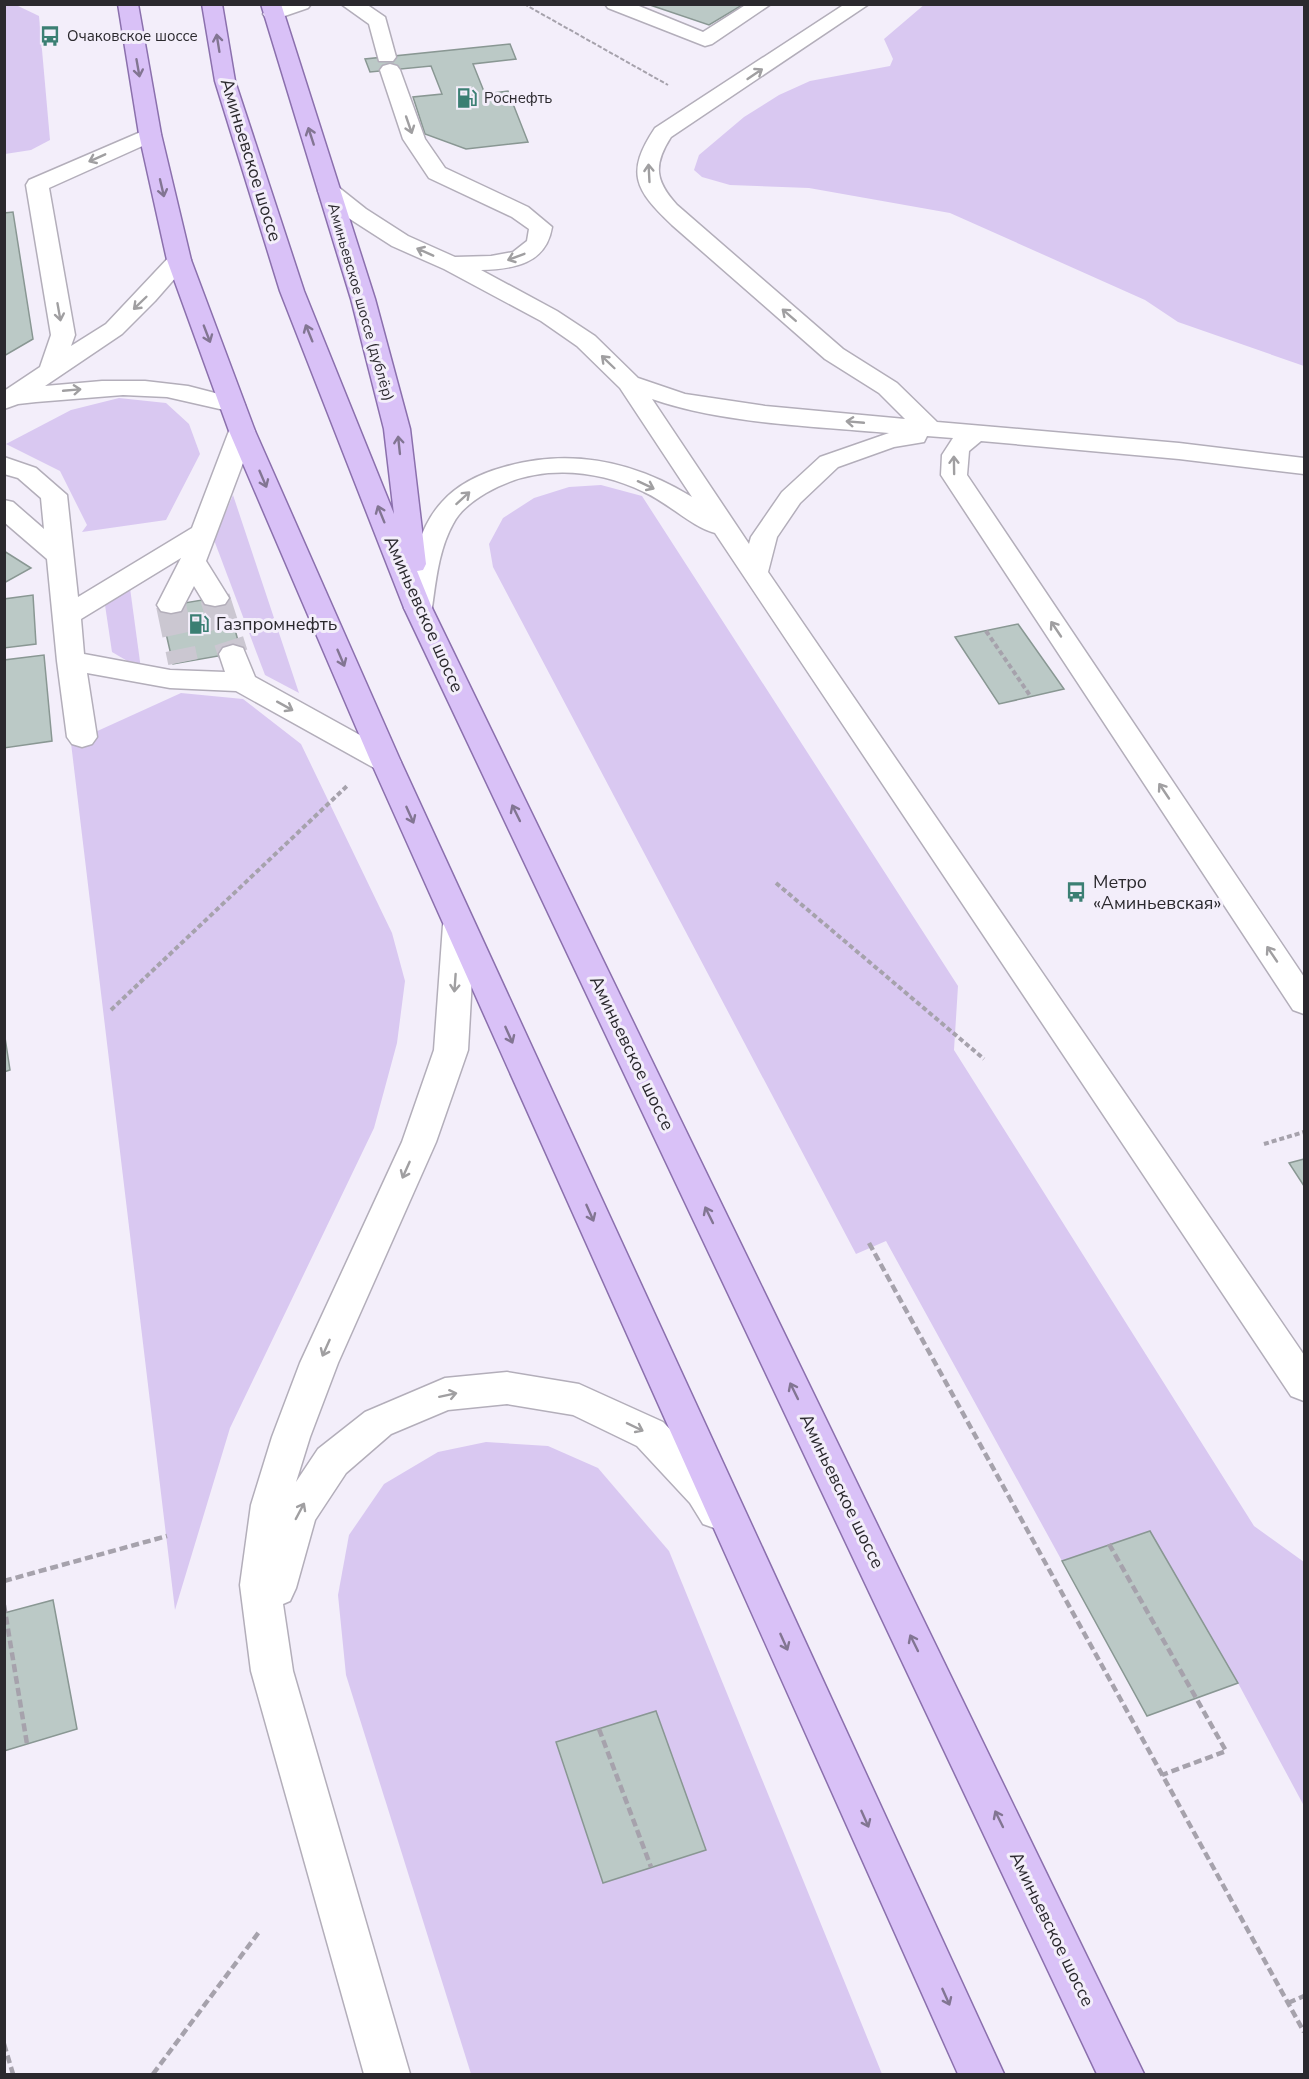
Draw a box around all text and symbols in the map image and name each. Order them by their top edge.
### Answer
bus stop icon: Очаковское шоссе [38,24,62,48]
place label: Очаковское шоссе [67,26,198,46]
one-way arrow [213,33,224,53]
one-way arrow [133,58,144,78]
one-way arrow [746,68,763,80]
street label: Аминьевское шоссе [215,76,287,244]
fuel station icon: Роснефть [455,86,479,110]
place label: Роснефть [484,88,552,108]
one-way arrow [405,115,416,134]
one-way arrow [305,127,316,146]
one-way arrow [88,153,106,164]
one-way arrow [643,164,654,184]
one-way arrow [157,179,169,198]
street label: Аминьевское шоссе (дублёр) [323,201,399,403]
one-way arrow [417,246,435,257]
one-way arrow [508,252,526,263]
one-way arrow [132,296,147,311]
one-way arrow [53,302,64,321]
one-way arrow [782,308,797,322]
one-way arrow [202,324,213,343]
one-way arrow [303,324,314,343]
one-way arrow [601,355,616,370]
one-way arrow [61,385,81,396]
one-way arrow [846,416,866,427]
one-way arrow [393,436,404,455]
one-way arrow [948,456,960,475]
one-way arrow [258,469,269,487]
one-way arrow [637,479,655,491]
one-way arrow [455,491,470,505]
one-way arrow [375,505,386,524]
street label: Аминьевское шоссе [379,532,469,696]
fuel station icon: Газпромнефть [187,612,211,636]
place label: Газпромнефть [216,612,337,636]
one-way arrow [1050,621,1062,638]
one-way arrow [335,648,347,666]
one-way arrow [276,700,293,712]
one-way arrow [1158,783,1170,800]
one-way arrow [510,804,522,822]
one-way arrow [404,805,416,823]
place label: Метро «Аминьевская» [1093,870,1221,915]
bus stop icon: Метро «Аминьевская» [1064,880,1088,904]
one-way arrow [1266,946,1278,962]
street label: Аминьевское шоссе [584,972,680,1134]
one-way arrow [449,973,460,992]
one-way arrow [504,1026,516,1044]
one-way arrow [400,1160,411,1178]
one-way arrow [585,1203,596,1221]
one-way arrow [703,1207,715,1225]
one-way arrow [320,1338,331,1356]
one-way arrow [787,1383,799,1401]
one-way arrow [438,1389,457,1400]
street label: Аминьевское шоссе [794,1410,890,1572]
one-way arrow [626,1422,644,1434]
one-way arrow [294,1503,306,1520]
one-way arrow [779,1632,791,1650]
one-way arrow [908,1634,920,1652]
one-way arrow [860,1810,871,1828]
one-way arrow [992,1810,1004,1828]
street label: Аминьевское шоссе [1004,1848,1100,2010]
one-way arrow [941,1987,952,2005]

